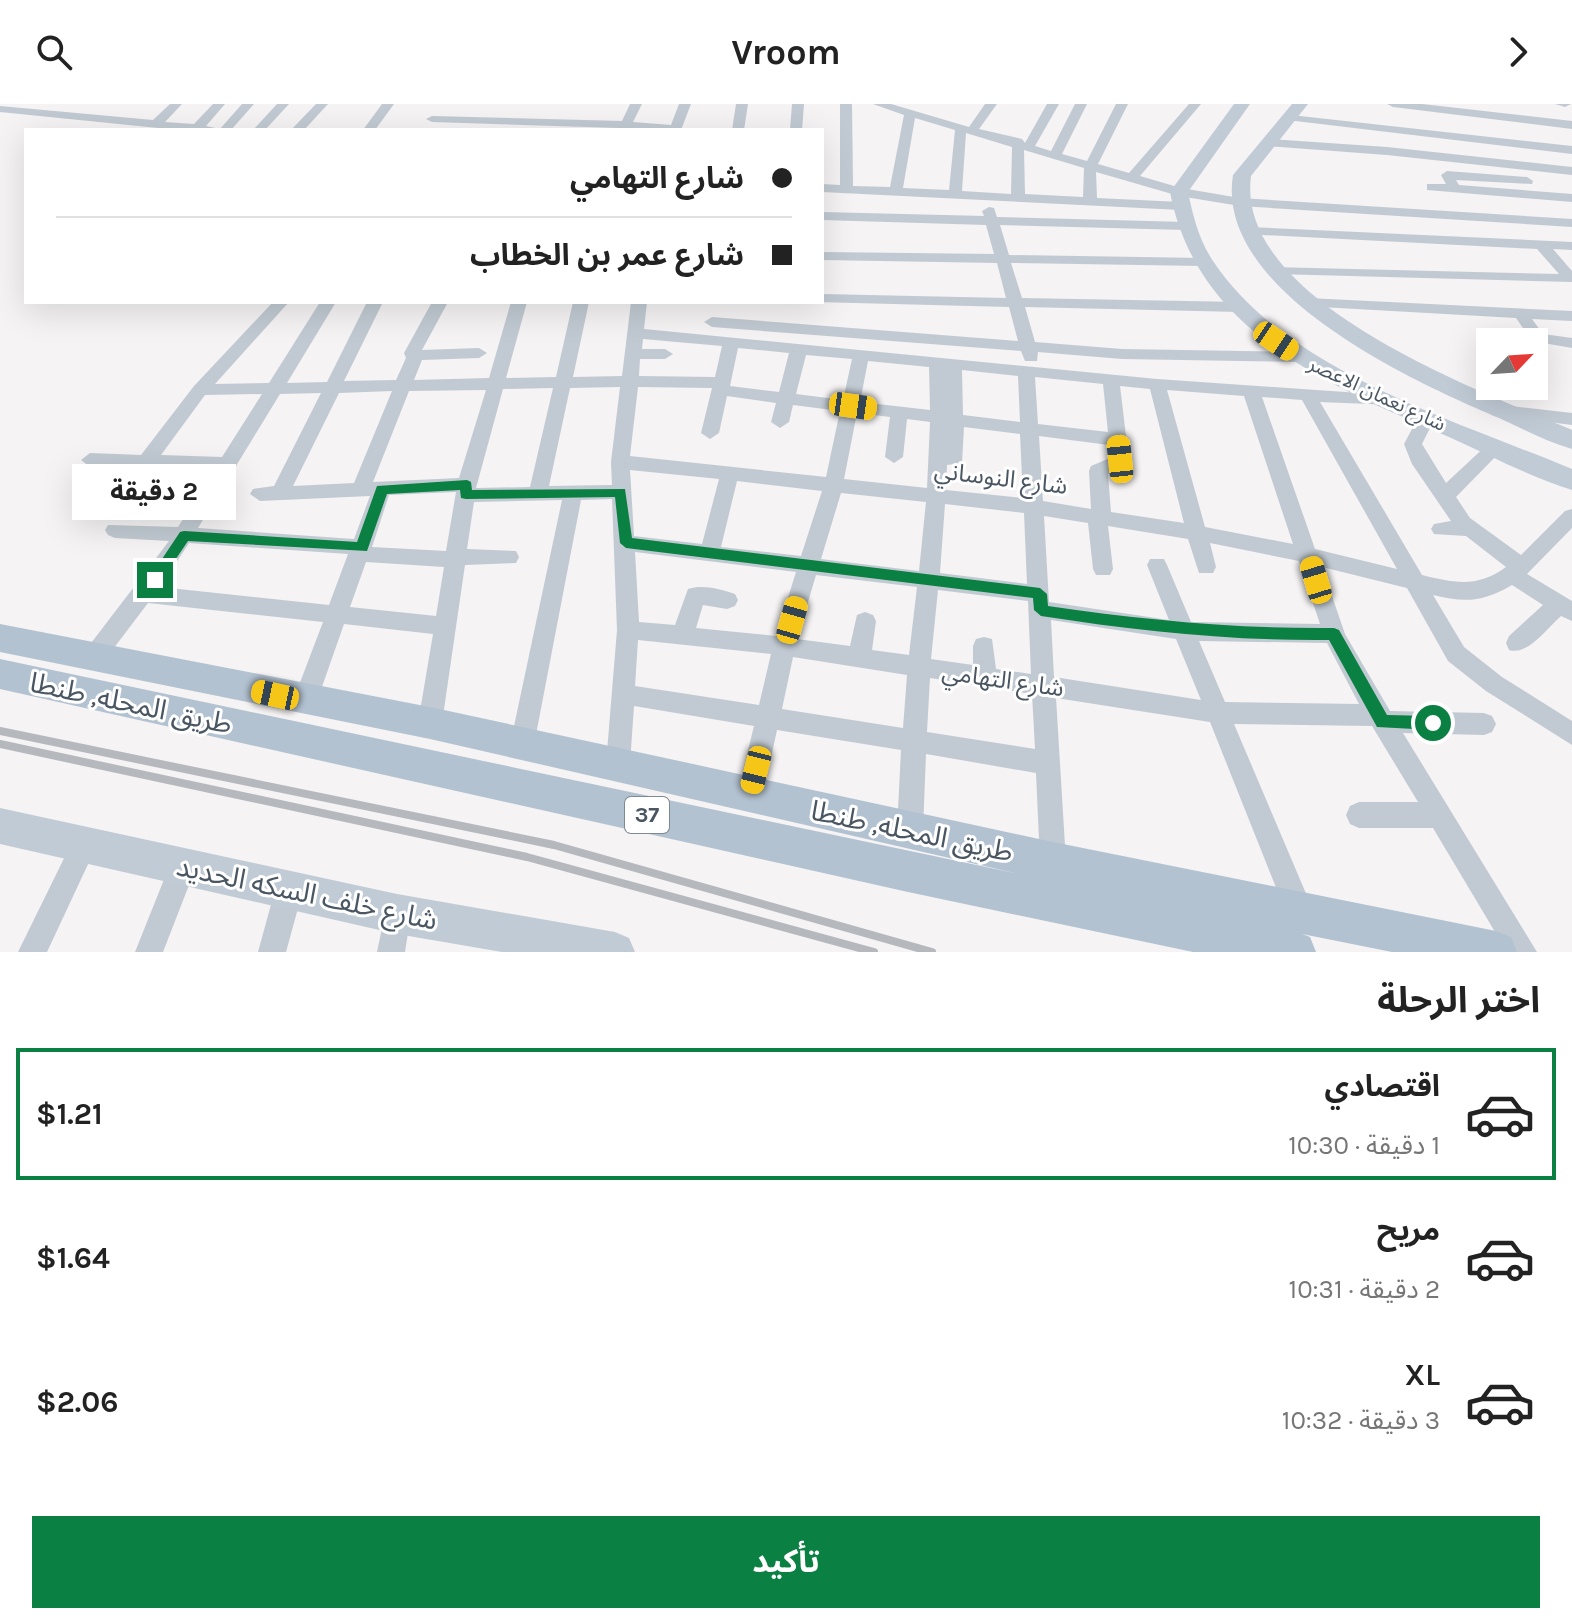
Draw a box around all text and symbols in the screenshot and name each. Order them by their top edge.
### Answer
icon: search [32,30,76,74]
icon: forward [1496,30,1540,74]
text: Vroom [731,31,841,73]
text: شارع التهامي [570,160,744,196]
text: شارع عمر بن الخطاب [470,237,744,273]
car [1249,318,1303,364]
north arrow [1476,328,1548,400]
map controls [1476,328,1548,400]
street label: شارع نعمان الاعصر [1303,352,1449,439]
car [828,391,878,421]
car [1106,434,1134,484]
street label: شارع النوساني [932,456,1069,505]
callout: 2 دقيقة [73,464,237,520]
text: 2 دقيقة [110,476,198,507]
car [1298,554,1334,606]
route end [137,562,173,598]
car [774,594,810,646]
street label: شارع التهامي [940,658,1066,707]
street label: طريق المحله, طنطا [27,665,235,742]
car [249,678,301,712]
route start [1415,705,1451,741]
car [739,744,773,796]
street label: طريق المحله, طنطا [808,793,1016,870]
road number: 37 [625,797,669,833]
street label: شارع خلف السكه الحديد [173,849,440,941]
text: اختر الرحلة [1377,979,1540,1021]
text: اقتصادي [1325,1068,1440,1104]
icon: car [1464,1078,1536,1150]
text: $1.21 [36,1096,103,1132]
text: 1 دقيقة · 10:30 [1288,1130,1440,1161]
text: مريح [1377,1212,1440,1248]
icon: car [1464,1222,1536,1294]
text: $1.64 [36,1240,110,1276]
text: 2 دقيقة · 10:31 [1289,1274,1440,1305]
text: XL [1405,1357,1440,1393]
icon: car [1464,1366,1536,1438]
text: $2.06 [36,1384,118,1420]
text: 3 دقيقة · 10:32 [1282,1405,1440,1436]
button: تأكيد [32,1516,1540,1608]

